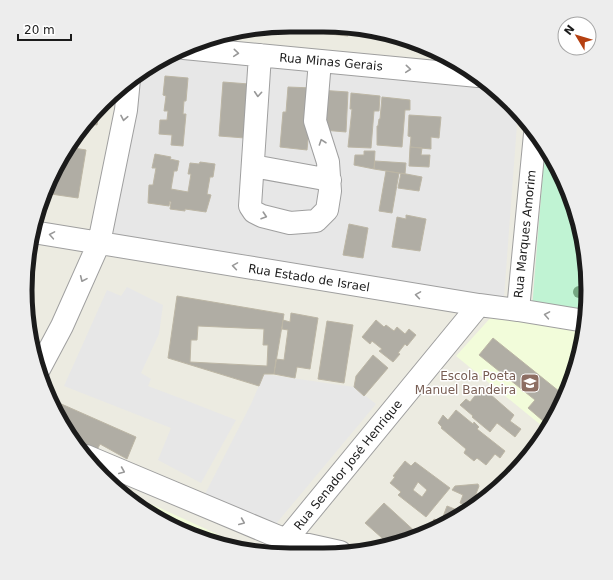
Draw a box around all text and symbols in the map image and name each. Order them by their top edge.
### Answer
scale bar [18,16,71,42]
north arrow [557,16,597,56]
text: 20 m [24,23,55,37]
text: N [562,23,577,38]
one-way arrow [233,48,239,57]
street label: Rua Minas Gerais [279,51,383,73]
one-way arrow [405,65,411,74]
one-way arrow [253,91,262,97]
one-way arrow [121,115,129,121]
one-way arrow [318,138,326,145]
street label: Rua Marques Amorim [511,169,539,299]
one-way arrow [260,211,267,220]
one-way arrow [49,231,55,240]
street label: Rua Estado de Israel [247,261,371,295]
one-way arrow [231,262,238,270]
one-way arrow [80,275,88,282]
one-way arrow [415,292,421,300]
one-way arrow [544,311,550,320]
place label: Escola Poeta Manuel Bandeira [415,369,516,397]
school or university icon: Escola Poeta Manuel Bandeira [519,372,541,394]
street label: Rua Senador José Henrique [291,397,405,533]
one-way arrow [119,467,126,475]
one-way arrow [237,517,245,525]

